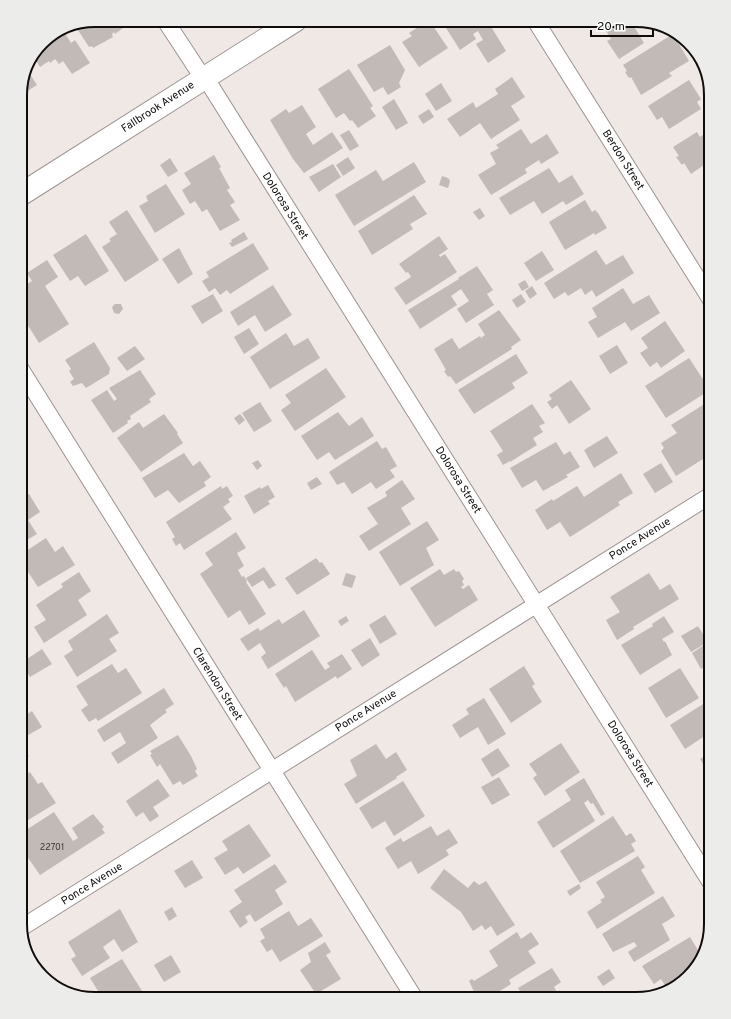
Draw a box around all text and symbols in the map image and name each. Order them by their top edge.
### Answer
scale bar [591,12,653,38]
text: 20 m [597,19,625,35]
street label: Fallbrook Avenue [119,78,197,136]
street label: Berdon Street [599,127,647,193]
street label: Dolorosa Street [259,170,311,242]
street label: Dolorosa Street [432,444,484,516]
street label: Ponce Avenue [607,515,673,563]
street label: Clarendon Street [189,645,245,723]
street label: Ponce Avenue [333,687,399,735]
street label: Dolorosa Street [604,718,656,790]
house number: 22701 [40,842,64,853]
street label: Ponce Avenue [59,860,125,908]

